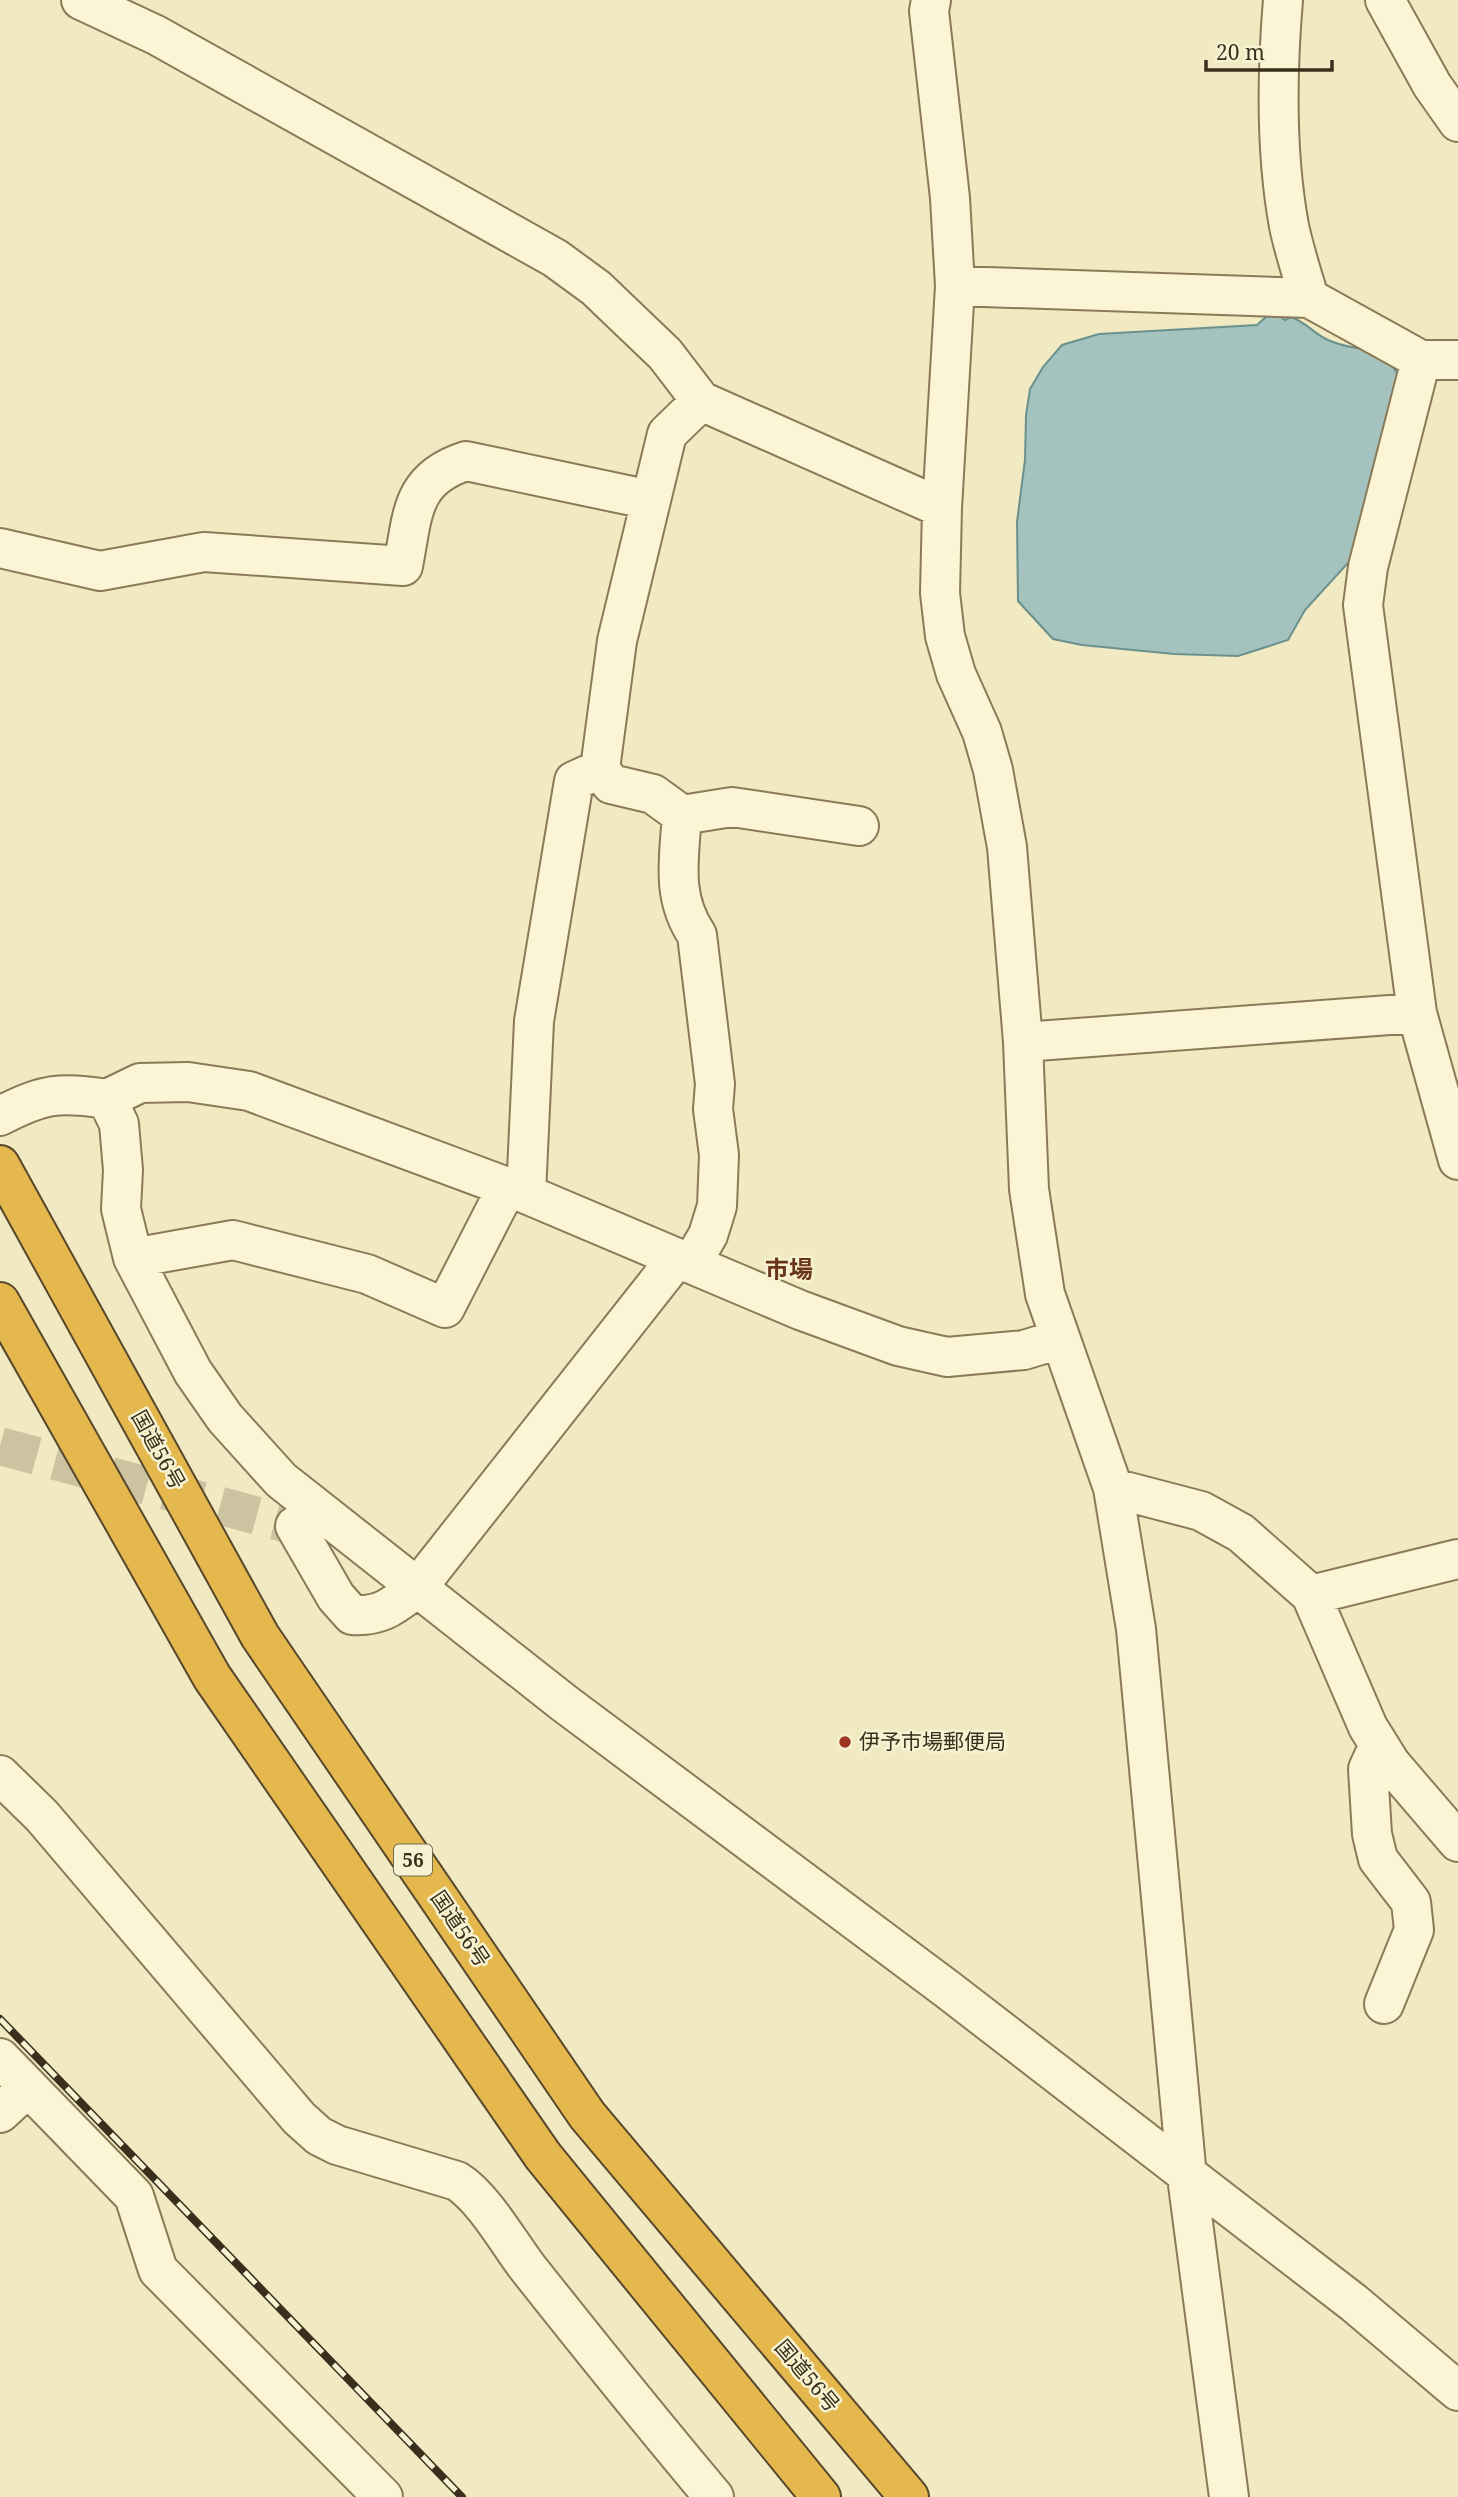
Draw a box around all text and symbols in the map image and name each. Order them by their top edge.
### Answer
scale bar [1206,28,1332,72]
text: 20 m [1216,38,1265,66]
district label: 市場 [765,1252,813,1285]
street label: 国道56号 [126,1405,192,1494]
place label: 伊予市場郵便局 [859,1727,1006,1755]
marker: 伊予市場郵便局 [837,1734,853,1750]
road number: 56 [394,1844,432,1876]
street label: 国道56号 [425,1885,497,1972]
street label: 国道56号 [769,2333,846,2417]

